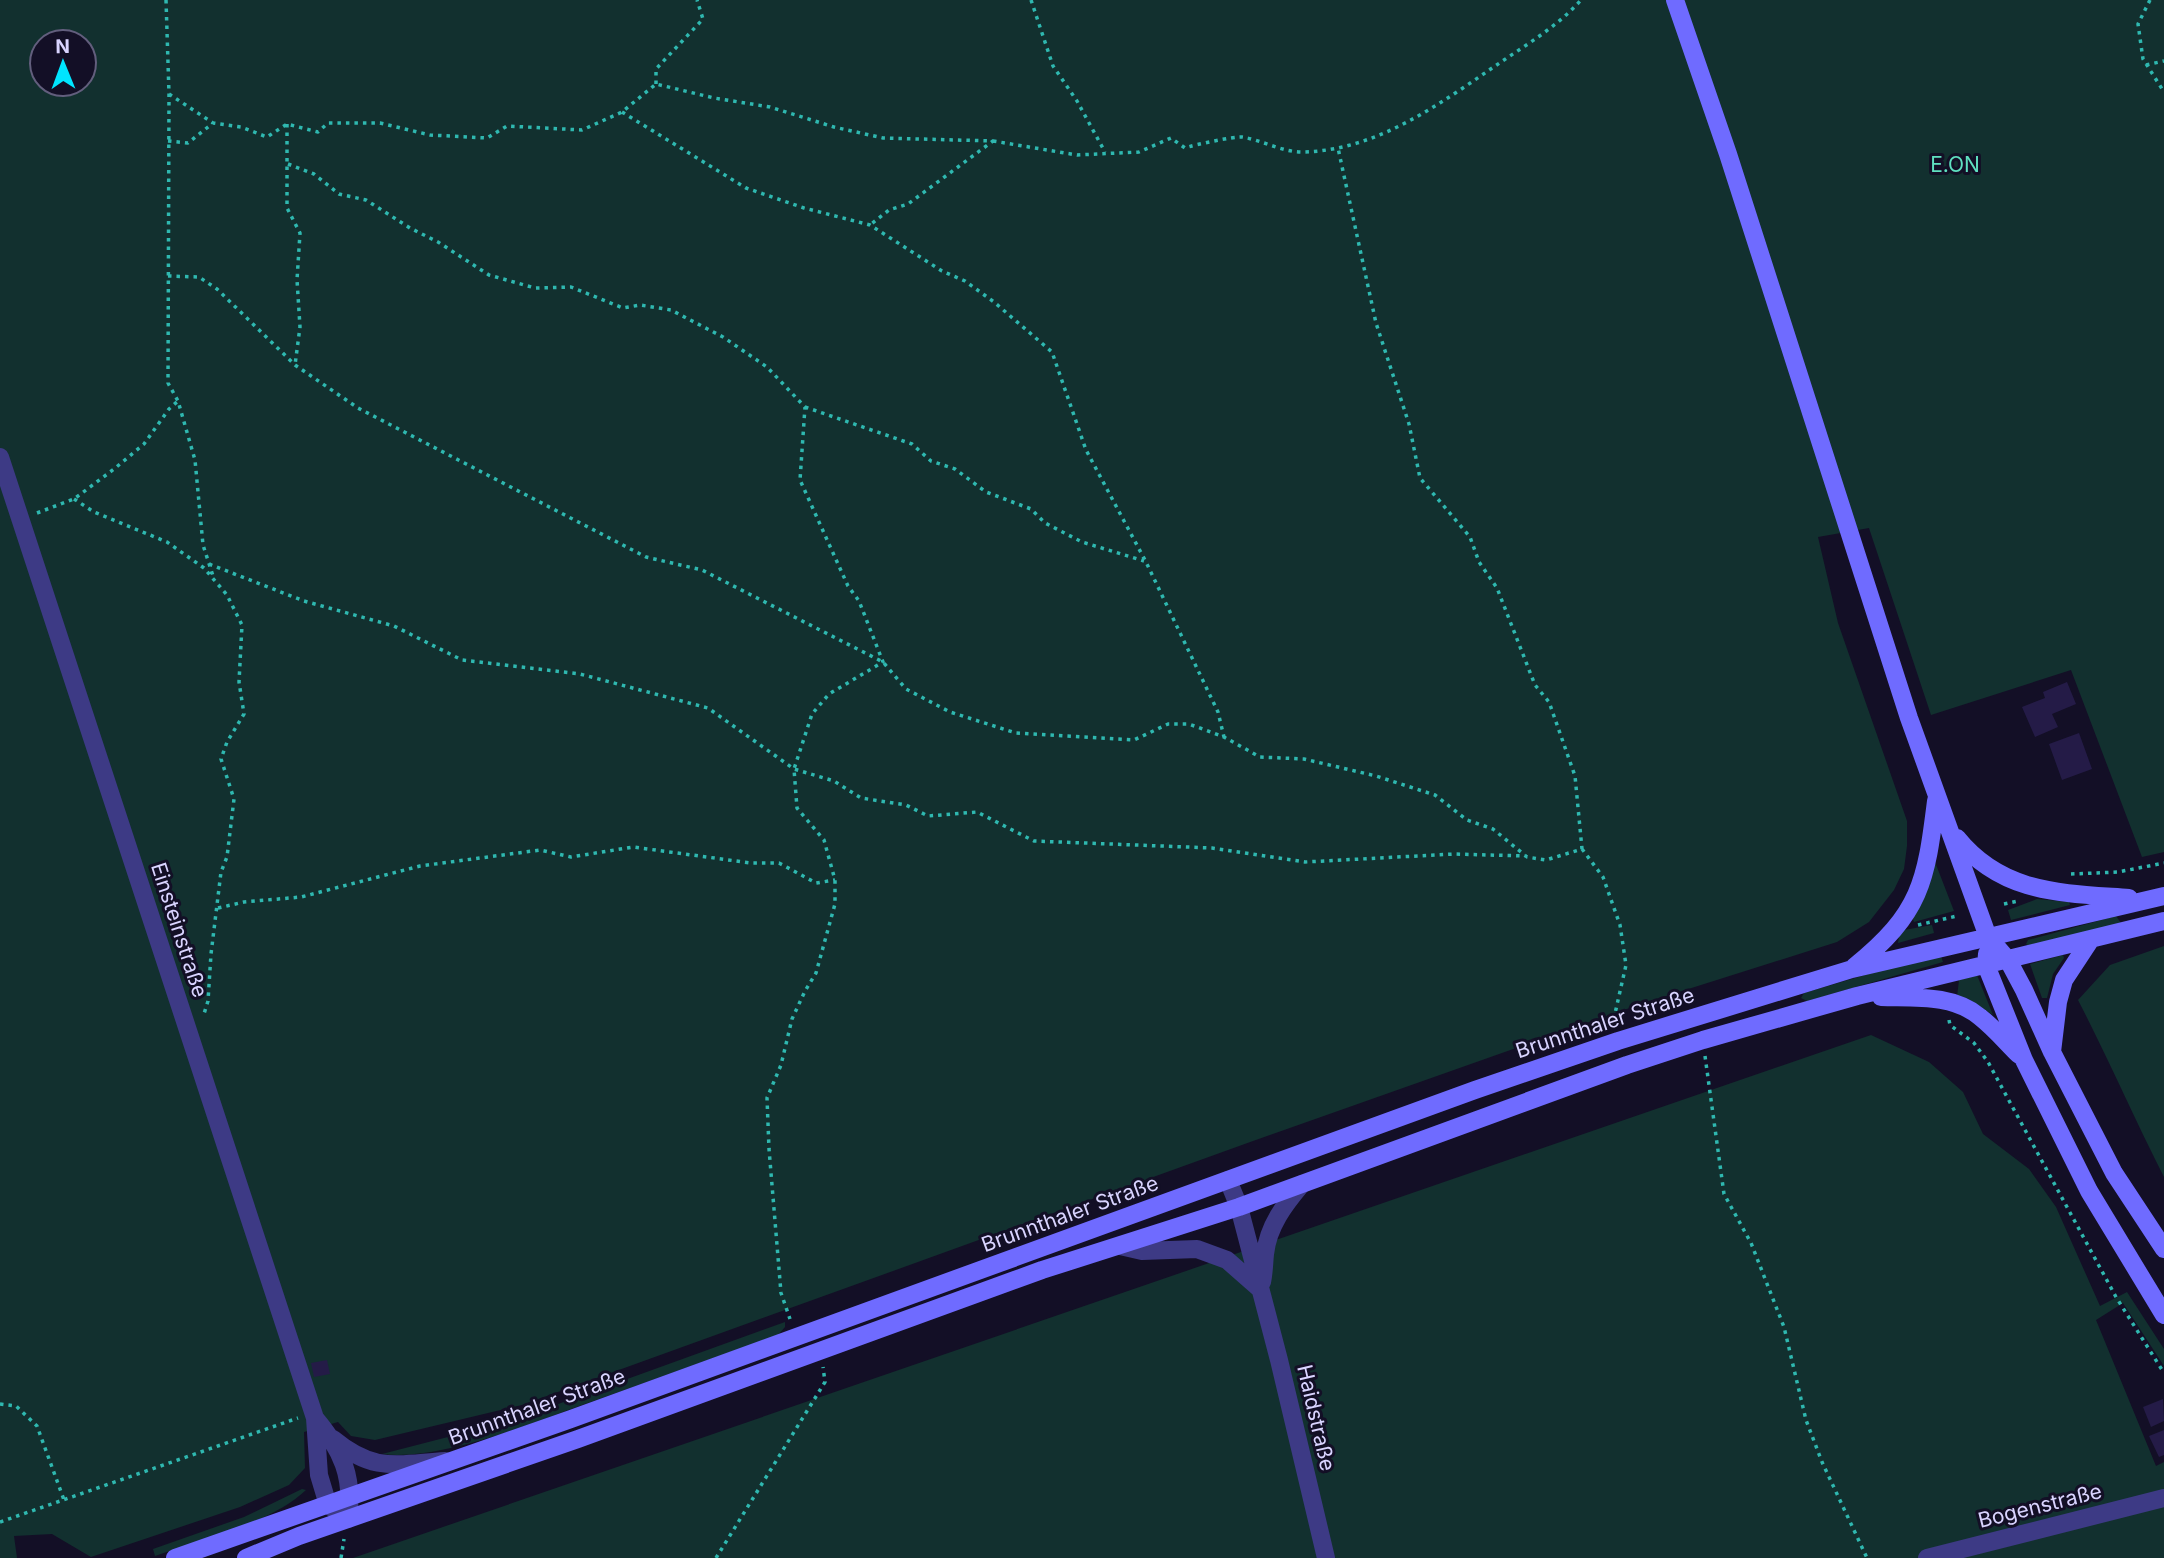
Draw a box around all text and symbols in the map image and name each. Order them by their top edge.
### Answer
north arrow [28,28,98,98]
text: N [55,35,70,58]
park label: E.ON [1930,152,1980,177]
street label: Einsteinstraße [146,859,213,1000]
street label: Brunnthaler Straße [1512,982,1697,1063]
street label: Brunnthaler Straße [978,1170,1162,1257]
street label: Haidstraße [1292,1362,1341,1473]
street label: Brunnthaler Straße [445,1363,629,1450]
street label: Bogenstraße [1975,1478,2104,1533]

